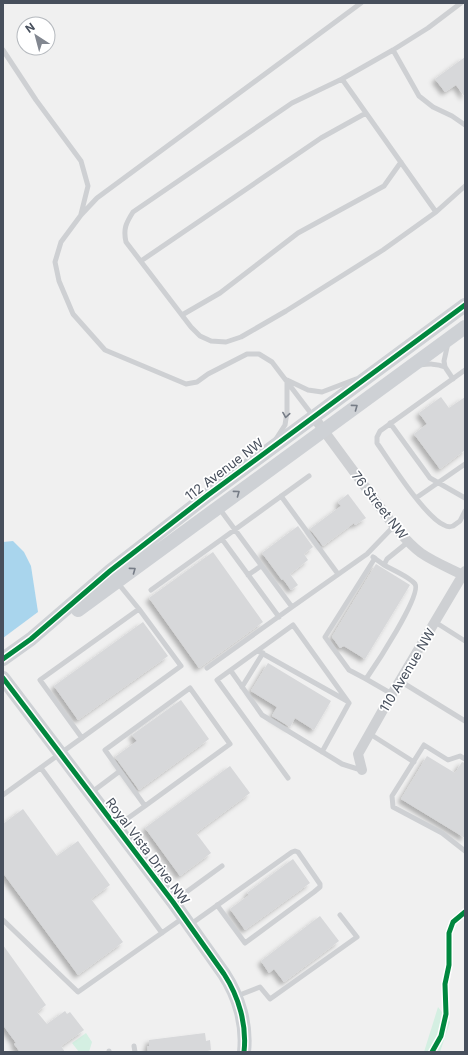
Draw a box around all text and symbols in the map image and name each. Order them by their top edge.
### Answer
north arrow [16,16,56,56]
text: N [23,20,38,36]
one-way arrow [350,405,357,412]
one-way arrow [282,412,291,418]
street label: 112 Avenue NW [182,434,267,504]
street label: 76 Street NW [349,468,412,542]
one-way arrow [233,491,240,498]
one-way arrow [128,568,135,575]
street label: 110 Avenue NW [376,625,438,715]
street label: Royal Vista Drive NW [103,794,194,908]

